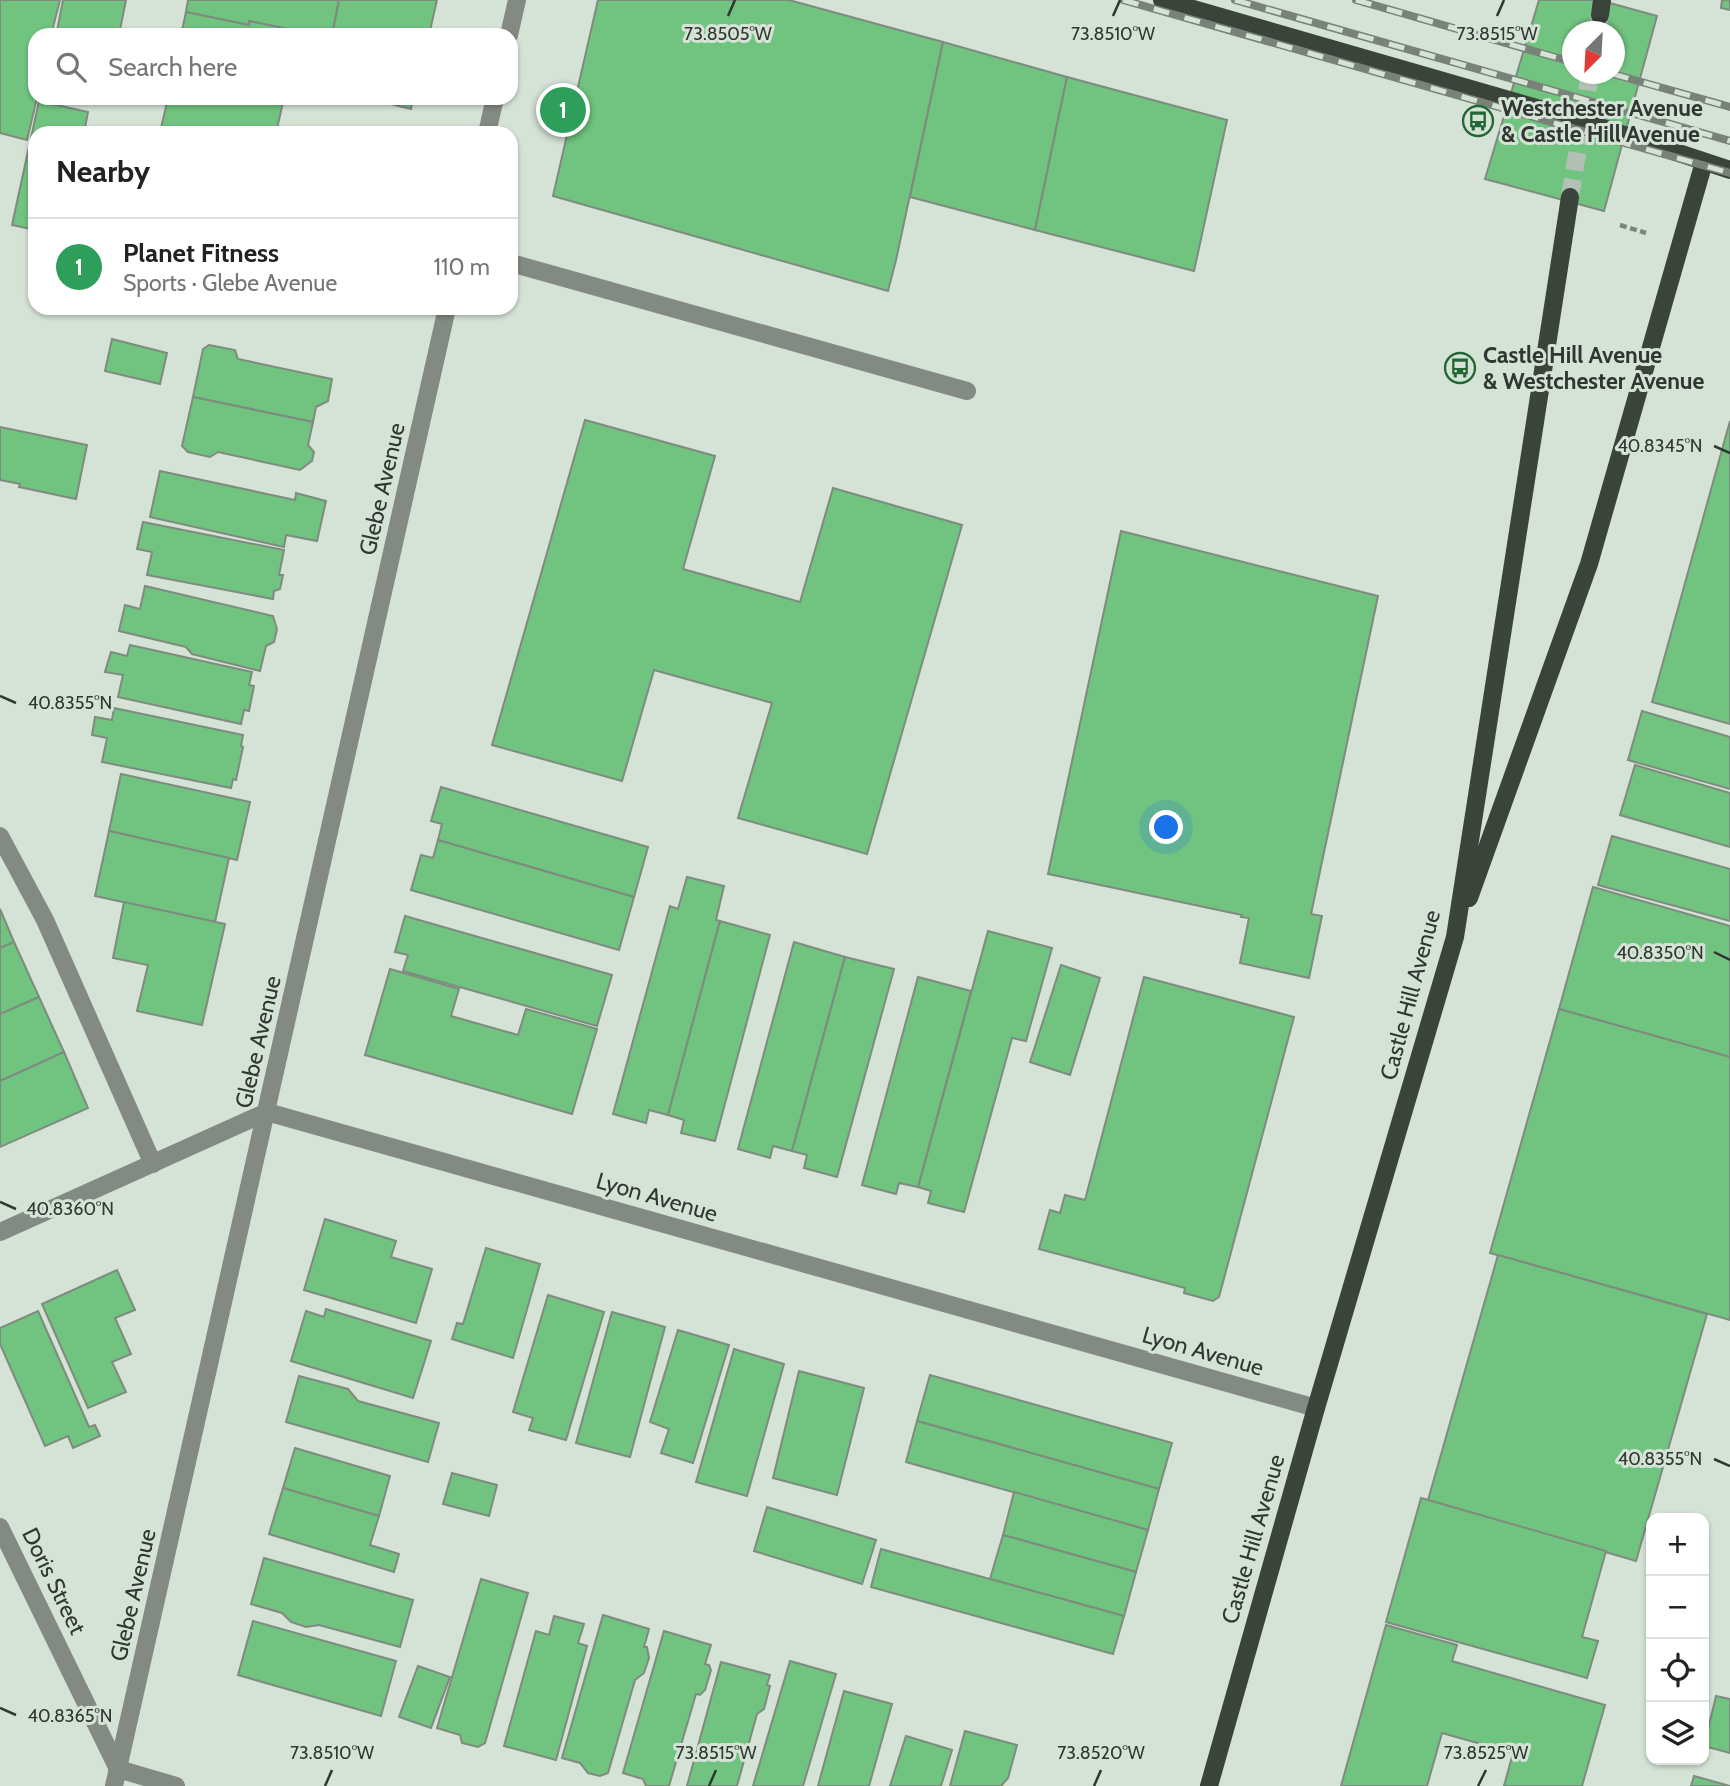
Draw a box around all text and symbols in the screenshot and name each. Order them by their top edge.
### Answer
north arrow [1562,21,1625,84]
text: 73.8505°W [684,23,772,45]
text: 73.8510°W [1071,23,1155,45]
text: 73.8515°W [1456,23,1538,45]
search box [28,28,518,105]
icon: search [52,48,90,86]
text: Search here [108,51,237,83]
pin: 1 [540,84,586,136]
place label: Westchester Avenue & Castle Hill Avenue [1501,94,1703,148]
bus stop icon: Westchester Avenue & Castle Hill Avenue [1461,104,1495,138]
text: Nearby [56,153,150,190]
text: Planet Fitness [123,237,279,269]
text: 1 [75,253,83,281]
text: 110 m [434,253,490,281]
text: Sports · Glebe Avenue [123,269,337,297]
place label: Castle Hill Avenue & Westchester Avenue [1483,341,1704,395]
bus stop icon: Castle Hill Avenue & Westchester Avenue [1443,351,1477,385]
street label: Glebe Avenue [353,420,411,558]
text: 40.8345°N [1617,435,1703,457]
text: 40.8355°N [28,692,112,714]
your location [1149,810,1183,844]
street label: Castle Hill Avenue [1374,907,1446,1083]
text: 40.8350°N [1616,942,1704,964]
street label: Glebe Avenue [229,973,287,1111]
street label: Lyon Avenue [593,1166,721,1228]
text: 40.8360°N [26,1198,114,1220]
street label: Lyon Avenue [1139,1320,1267,1382]
text: 40.8355°N [1618,1448,1702,1470]
street label: Castle Hill Avenue [1215,1451,1291,1627]
map controls [1646,1513,1709,1765]
button: + [1646,1513,1709,1576]
street label: Doris Street [16,1523,92,1639]
street label: Glebe Avenue [104,1526,162,1664]
button: − [1646,1576,1709,1639]
button: locate [1646,1639,1709,1702]
button: layers [1646,1702,1709,1765]
text: 40.8365°N [28,1705,112,1727]
text: 73.8510°W [290,1742,374,1764]
text: 73.8515°W [675,1742,757,1764]
text: 73.8520°W [1057,1742,1145,1764]
text: 73.8525°W [1444,1742,1528,1764]

